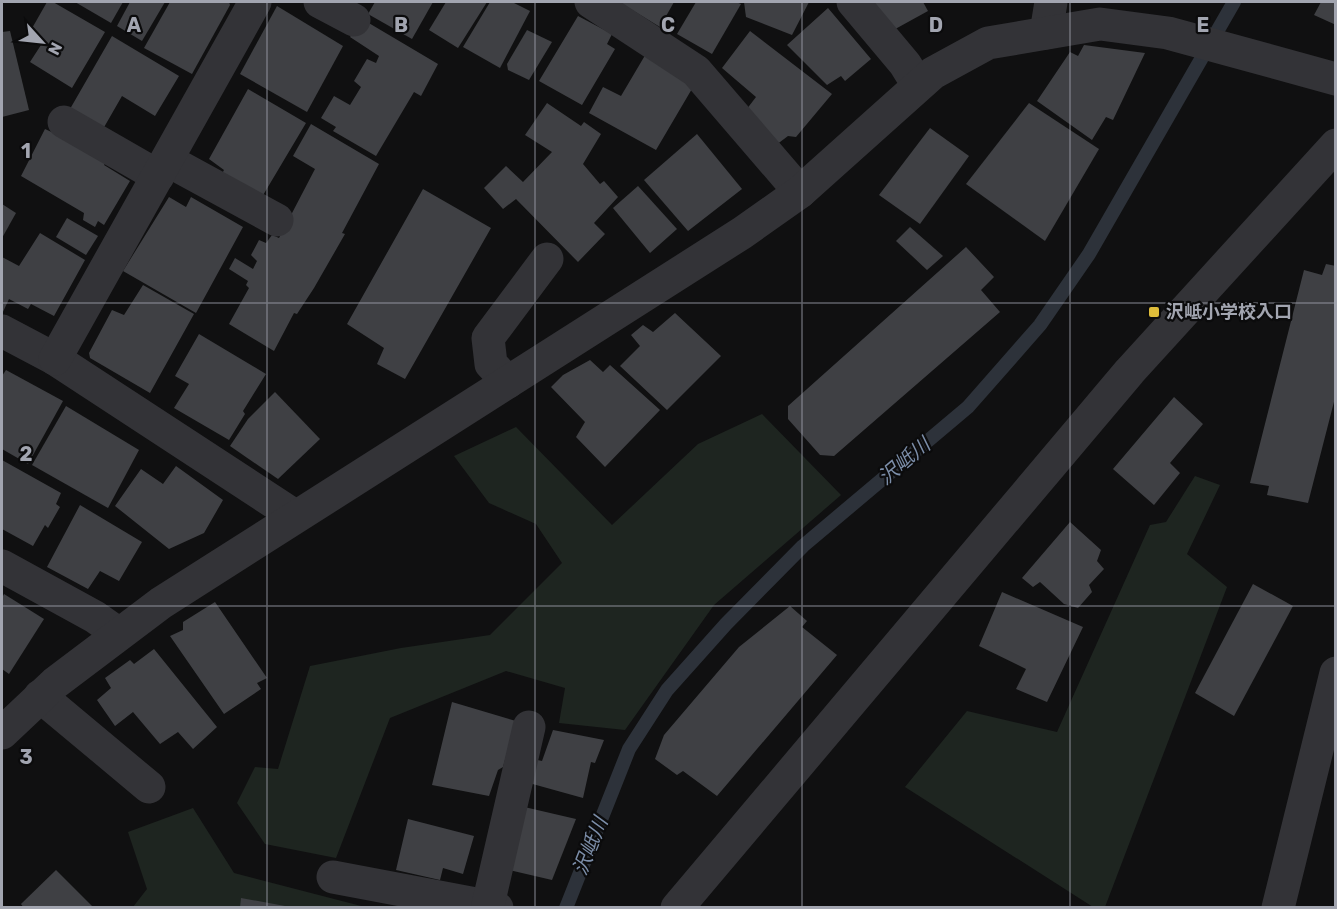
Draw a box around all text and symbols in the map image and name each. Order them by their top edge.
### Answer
north arrow [12,12,72,72]
text: A [127,13,142,37]
text: B [394,13,408,37]
text: C [661,13,675,37]
text: D [929,13,943,37]
text: E [1197,13,1209,37]
text: N [44,39,66,58]
text: 1 [21,139,31,163]
place label: 沢岻小学校入口 [1166,301,1292,323]
marker: 沢岻小学校入口 [1147,305,1161,319]
water label: 沢岻川 [873,431,936,489]
text: 2 [20,442,33,466]
text: 3 [19,745,33,769]
water label: 沢岻川 [568,812,613,878]

